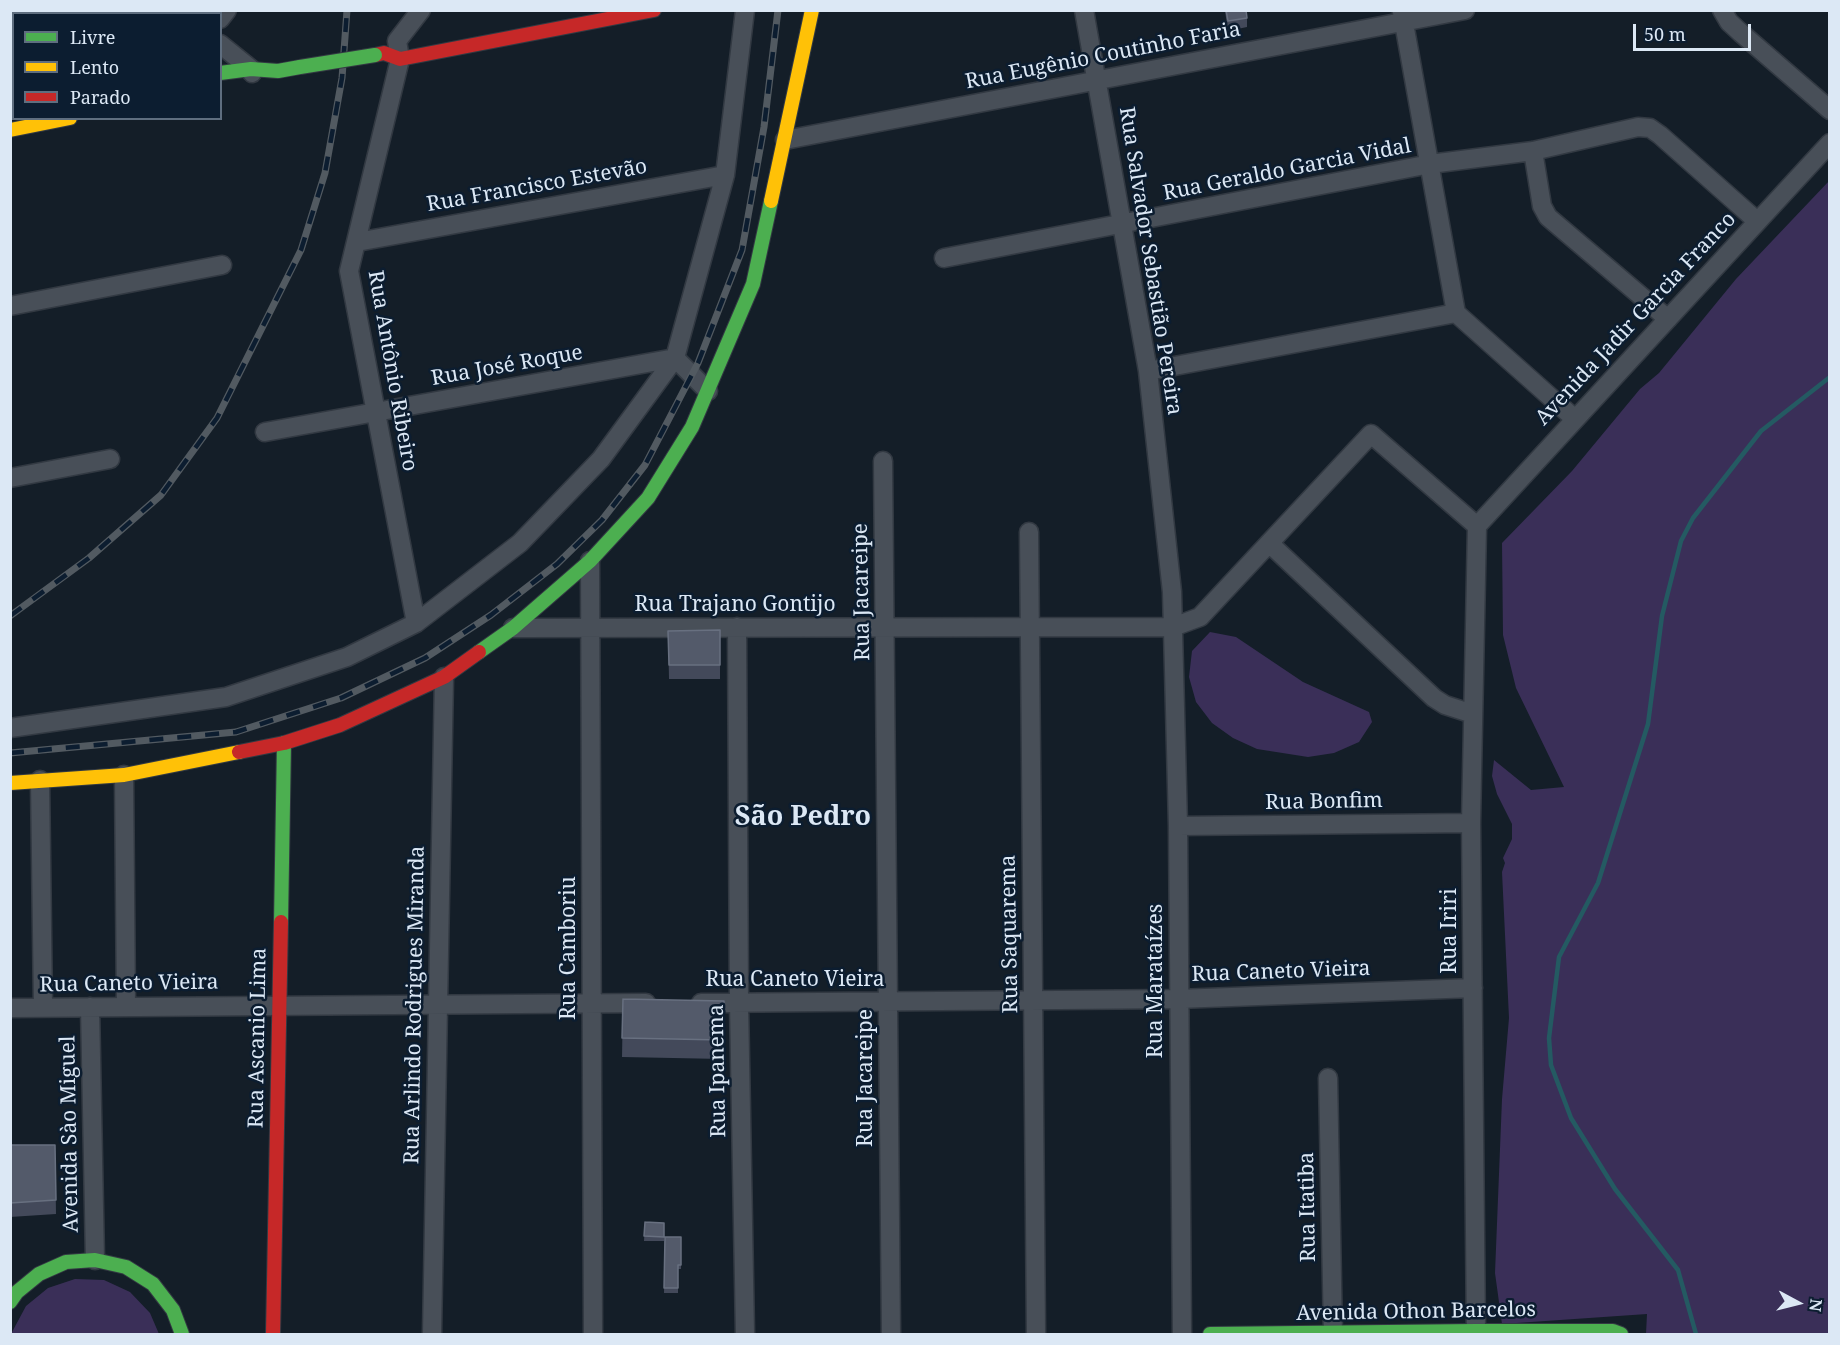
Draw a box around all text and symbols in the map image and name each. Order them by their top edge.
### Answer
legend [12,12,222,120]
scale bar [1636,12,1754,50]
street label: Rua Eugênio Coutinho Faria [963,17,1243,95]
text: 50 m [1644,22,1686,46]
text: Livre [70,25,116,49]
text: Lento [70,55,119,79]
text: Parado [70,85,131,109]
street label: Rua Salvador Sebastião Pereira [1113,105,1187,417]
street label: Rua Geraldo Garcia Vidal [1161,134,1413,206]
street label: Rua Francisco Estevão [425,154,649,218]
street label: Avenida Jadir Garcia Franco [1530,207,1742,431]
street label: Rua Antônio Ribeiro [362,269,422,473]
street label: Rua José Roque [429,340,585,392]
street label: Rua Jacareipe [848,523,876,661]
street label: Rua Trajano Gontijo [635,592,835,618]
street label: Rua Bonfim [1265,788,1383,816]
district label: São Pedro [735,801,871,833]
street label: Rua Arlindo Rodrigues Miranda [400,846,430,1164]
street label: Rua Saquarema [996,855,1024,1013]
street label: Rua Camboriu [556,876,582,1020]
street label: Rua Iriri [1437,888,1463,974]
street label: Rua Marataízes [1143,904,1169,1058]
street label: Rua Ascanio Lima [244,948,272,1128]
street label: Rua Caneto Vieira [1191,956,1371,988]
street label: Rua Caneto Vieira [705,967,885,993]
street label: Rua Caneto Vieira [39,970,219,998]
street label: Rua Ipanema [704,1004,732,1138]
street label: Rua Jacareipe [853,1009,879,1147]
street label: Avenida Sào Miguel [56,1035,84,1233]
street label: Rua Itatiba [1294,1152,1322,1262]
north arrow [1768,1273,1828,1333]
street label: Avenida Othon Barcelos [1296,1297,1536,1327]
text: N [1804,1298,1828,1313]

